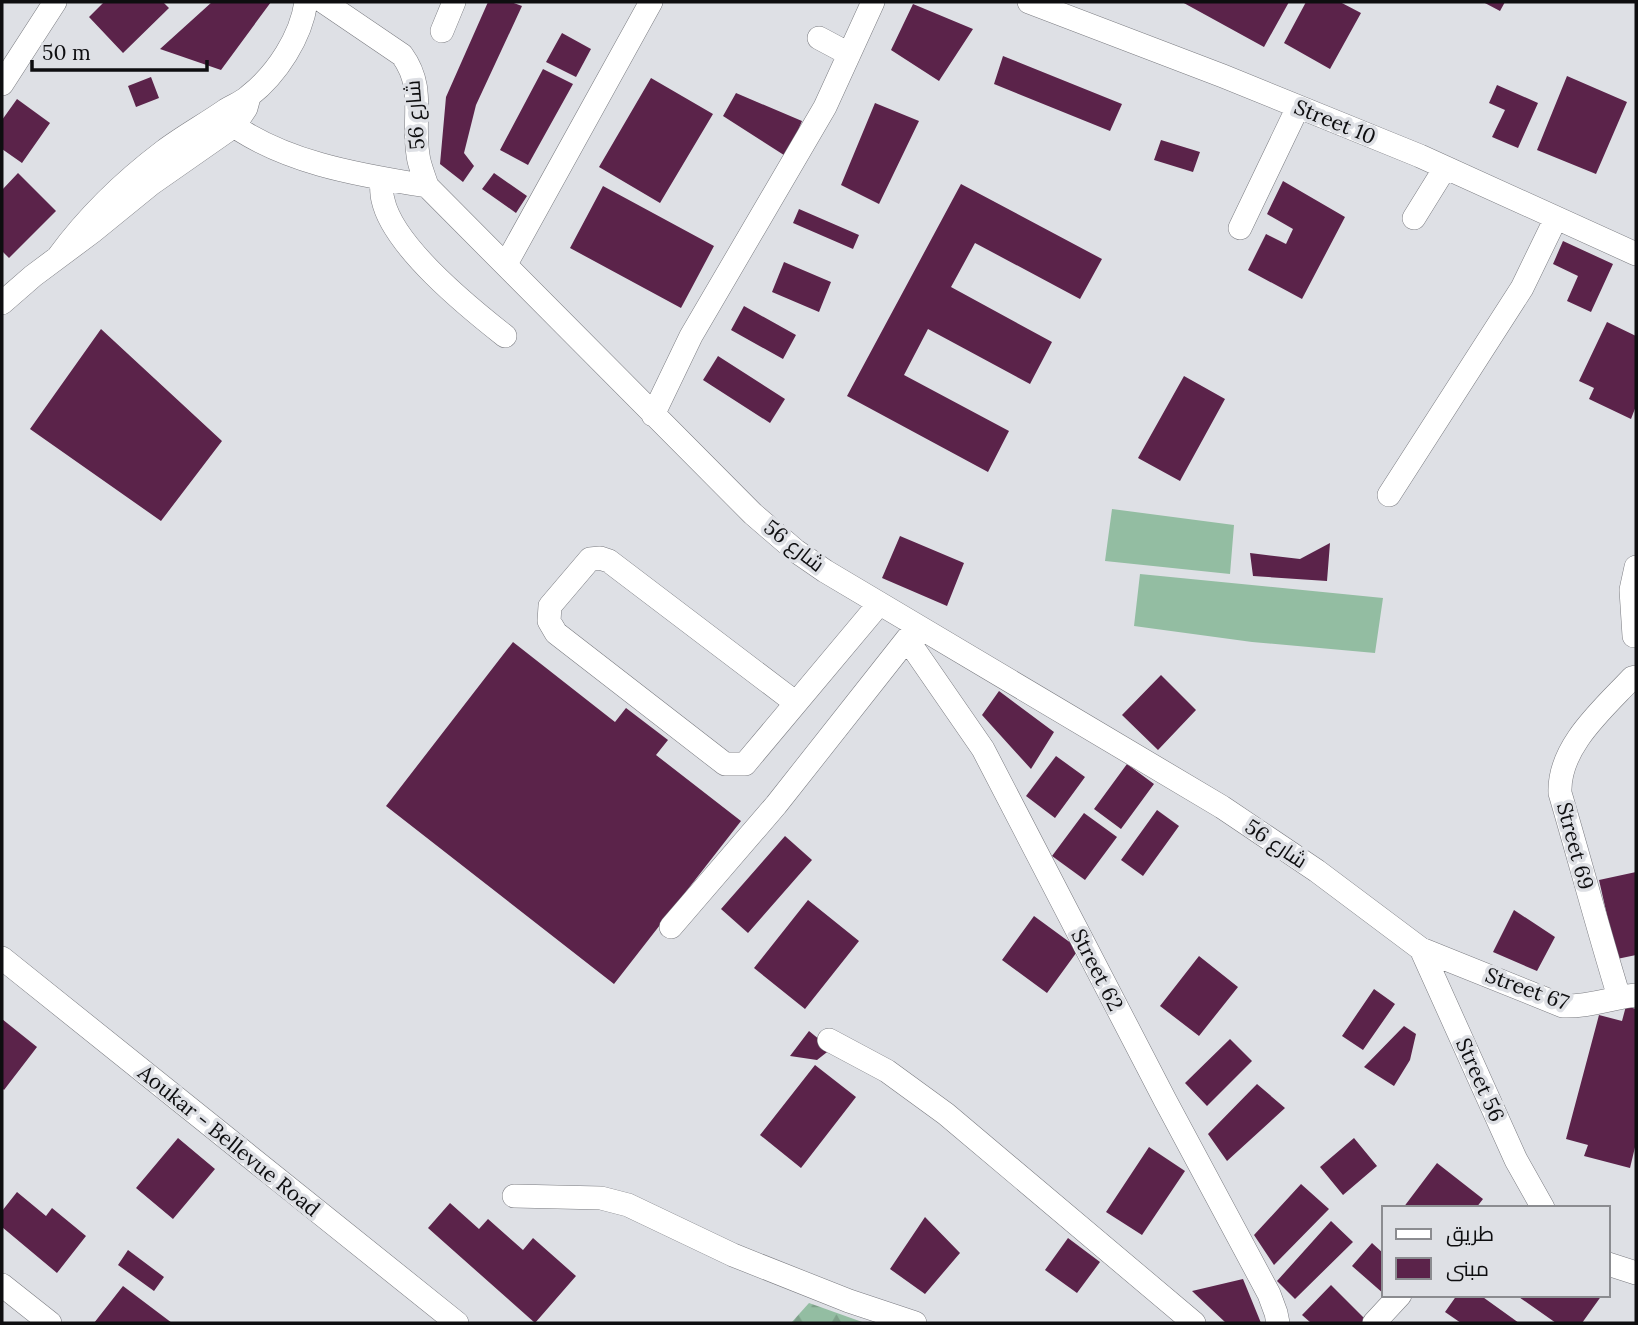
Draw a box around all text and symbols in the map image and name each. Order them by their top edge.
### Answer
scale bar [32,28,206,72]
text: 50 m [42,39,91,66]
street label: شارع 56 [399,79,431,151]
street label: Street 10 [1290,93,1380,150]
street label: شارع 56 [758,513,830,579]
street label: Street 69 [1551,799,1600,893]
street label: شارع 56 [1239,813,1313,875]
street label: Street 62 [1065,924,1130,1015]
street label: Street 67 [1482,961,1573,1016]
street label: Street 56 [1450,1034,1511,1126]
street label: Aoukar - Bellevue Road [132,1058,326,1222]
legend [1382,1206,1610,1297]
text: طريق [1446,1220,1494,1247]
text: مبنى [1446,1255,1489,1282]

